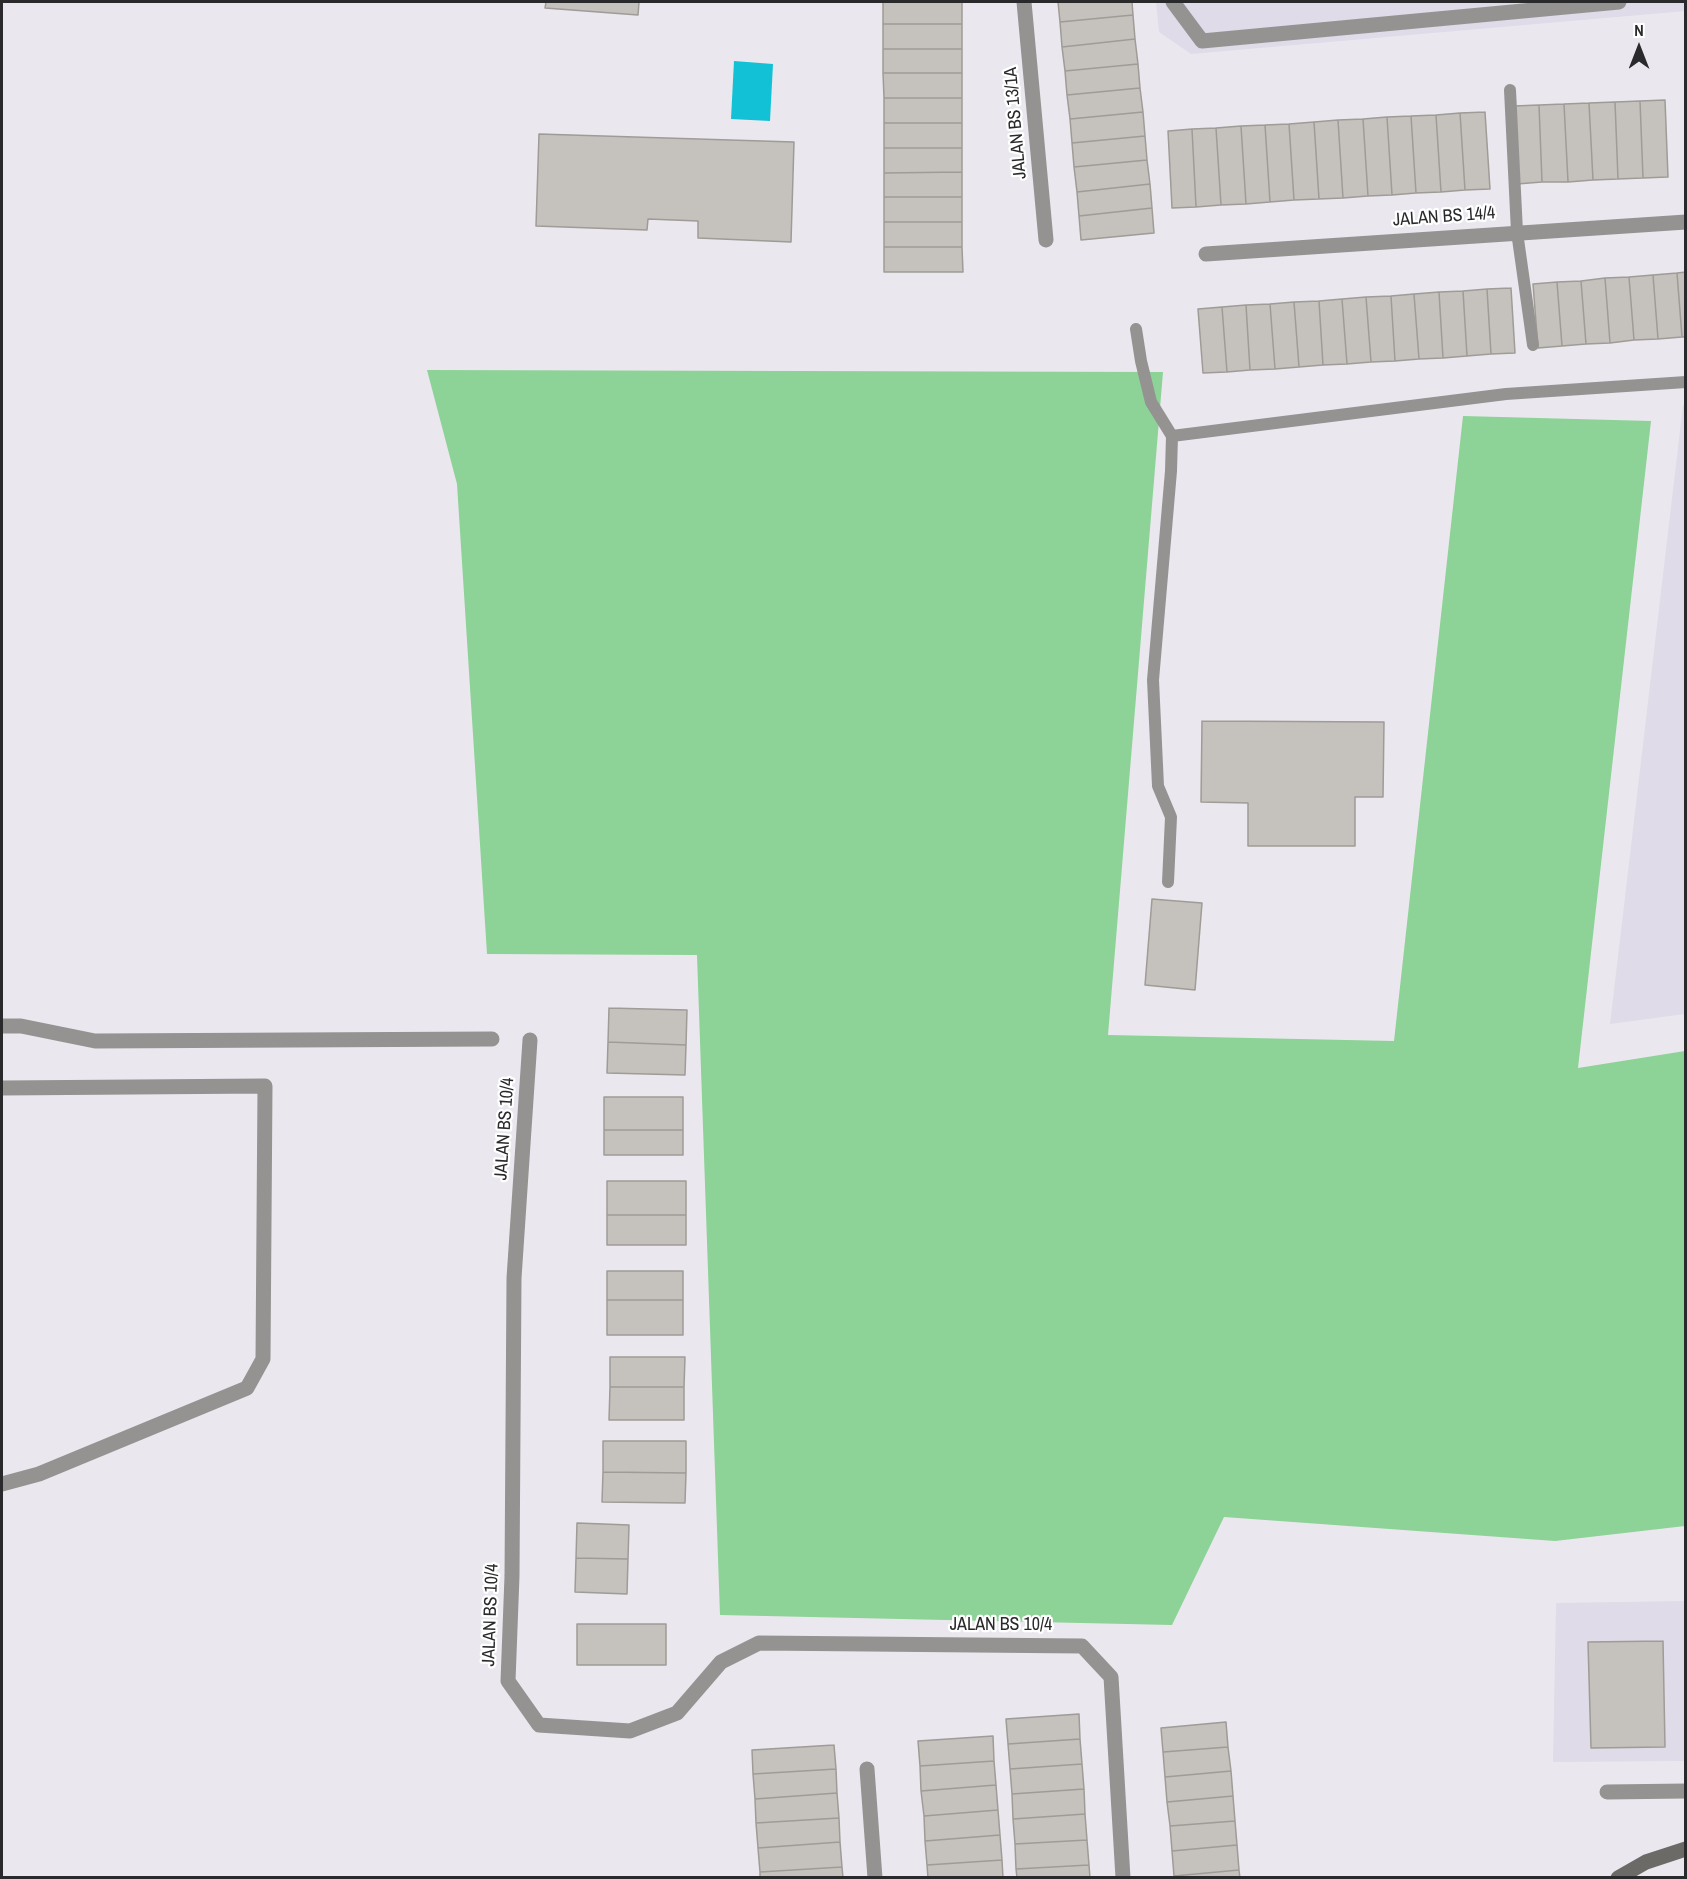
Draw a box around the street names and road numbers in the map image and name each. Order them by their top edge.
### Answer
street label: JALAN BS 13/1A [1000,66,1032,180]
street label: JALAN BS 14/4 [1392,203,1496,231]
street label: JALAN BS 10/4 [491,1077,519,1181]
street label: JALAN BS 10/4 [478,1563,504,1667]
street label: JALAN BS 10/4 [950,1614,1052,1636]

